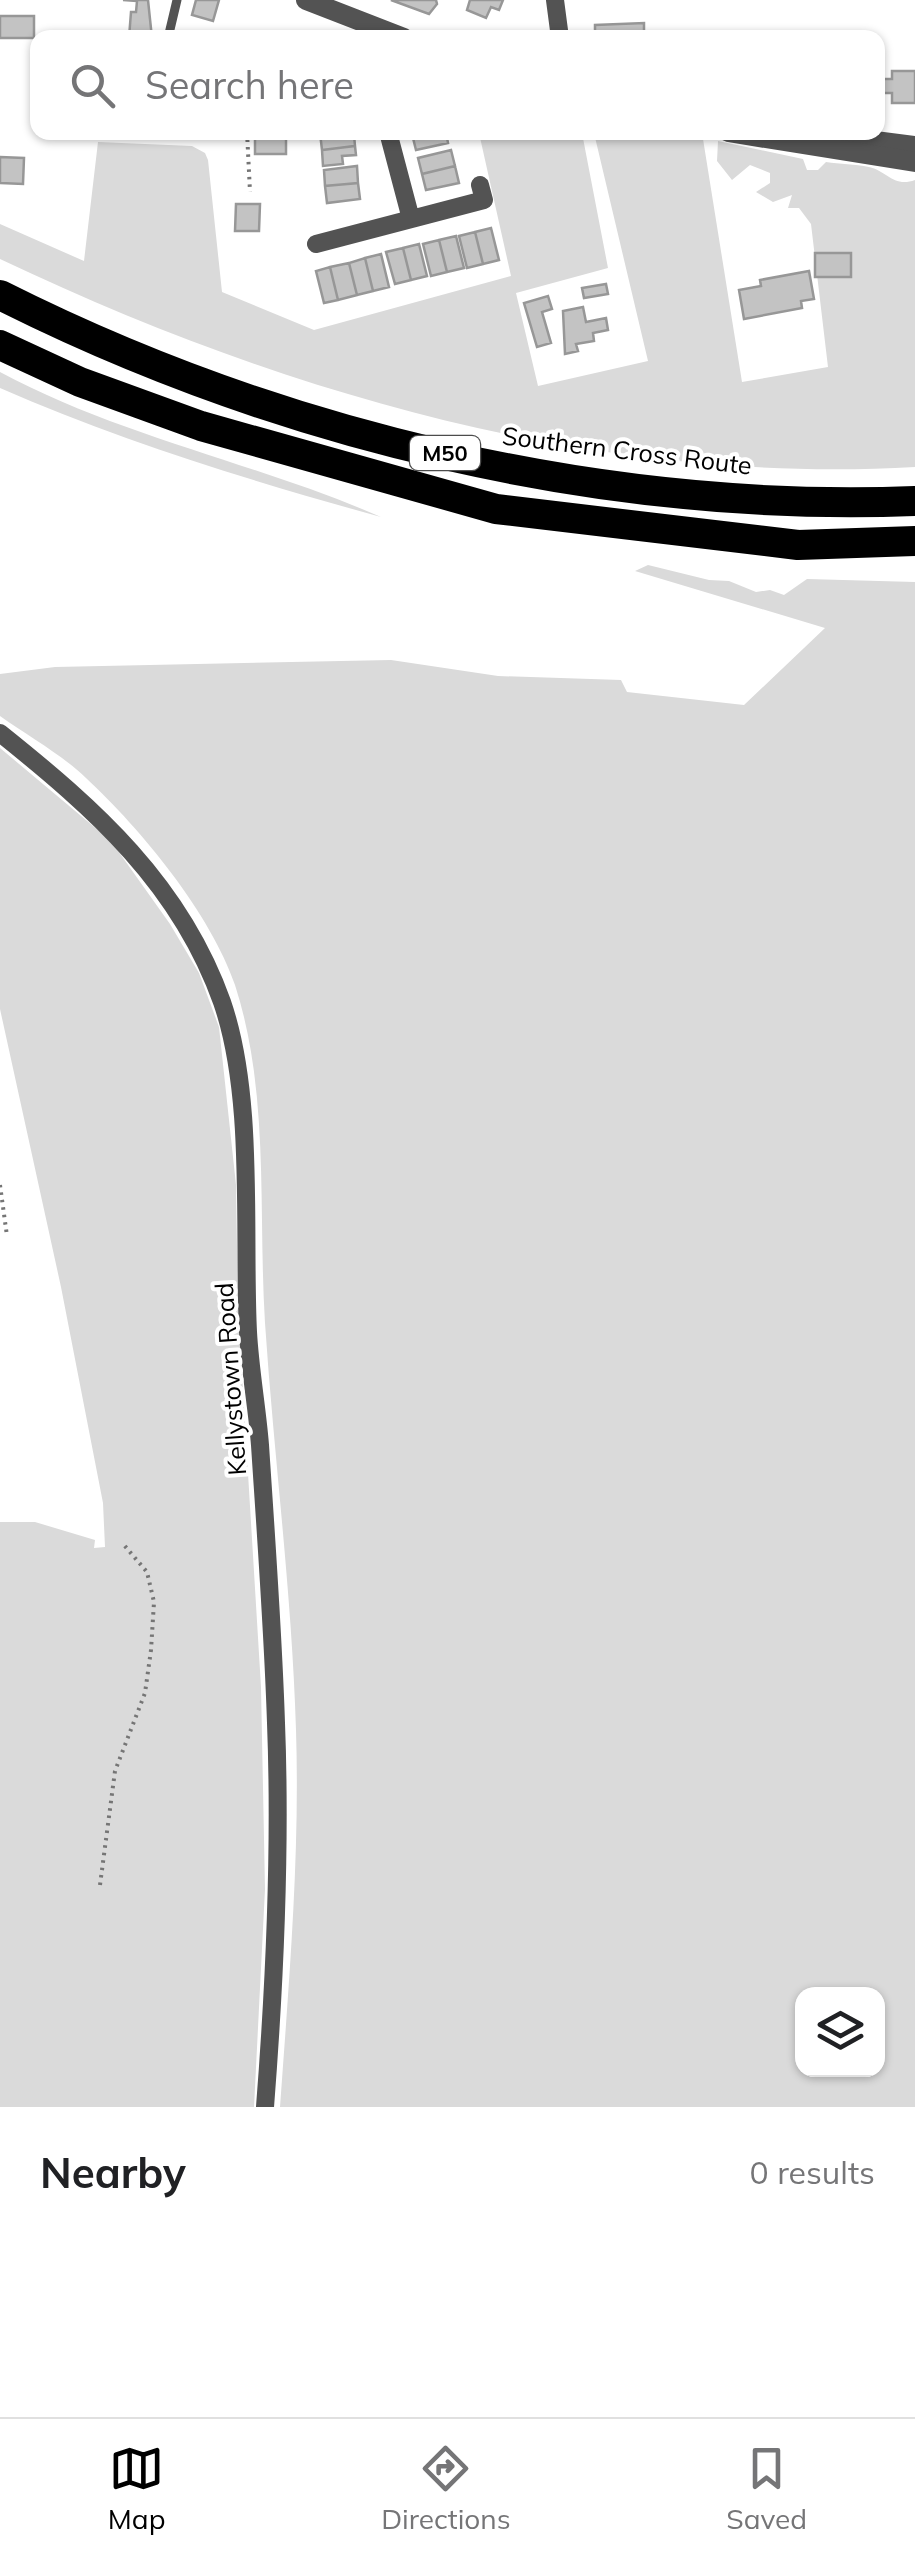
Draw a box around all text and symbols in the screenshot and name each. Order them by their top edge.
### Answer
search box [30,30,885,140]
icon: search [65,58,120,113]
text: Search here [145,61,354,109]
street label: Southern Cross Route [500,419,754,481]
road number: M50 [410,436,480,470]
street label: Kellystown Road [208,1282,252,1476]
map controls [795,1987,885,2077]
button: layers [795,1987,885,2077]
text: Nearby [40,2146,186,2199]
text: 0 results [750,2152,875,2192]
tab: Map [108,2441,165,2536]
tab: Directions [381,2441,511,2536]
tab: Saved [726,2441,807,2536]

